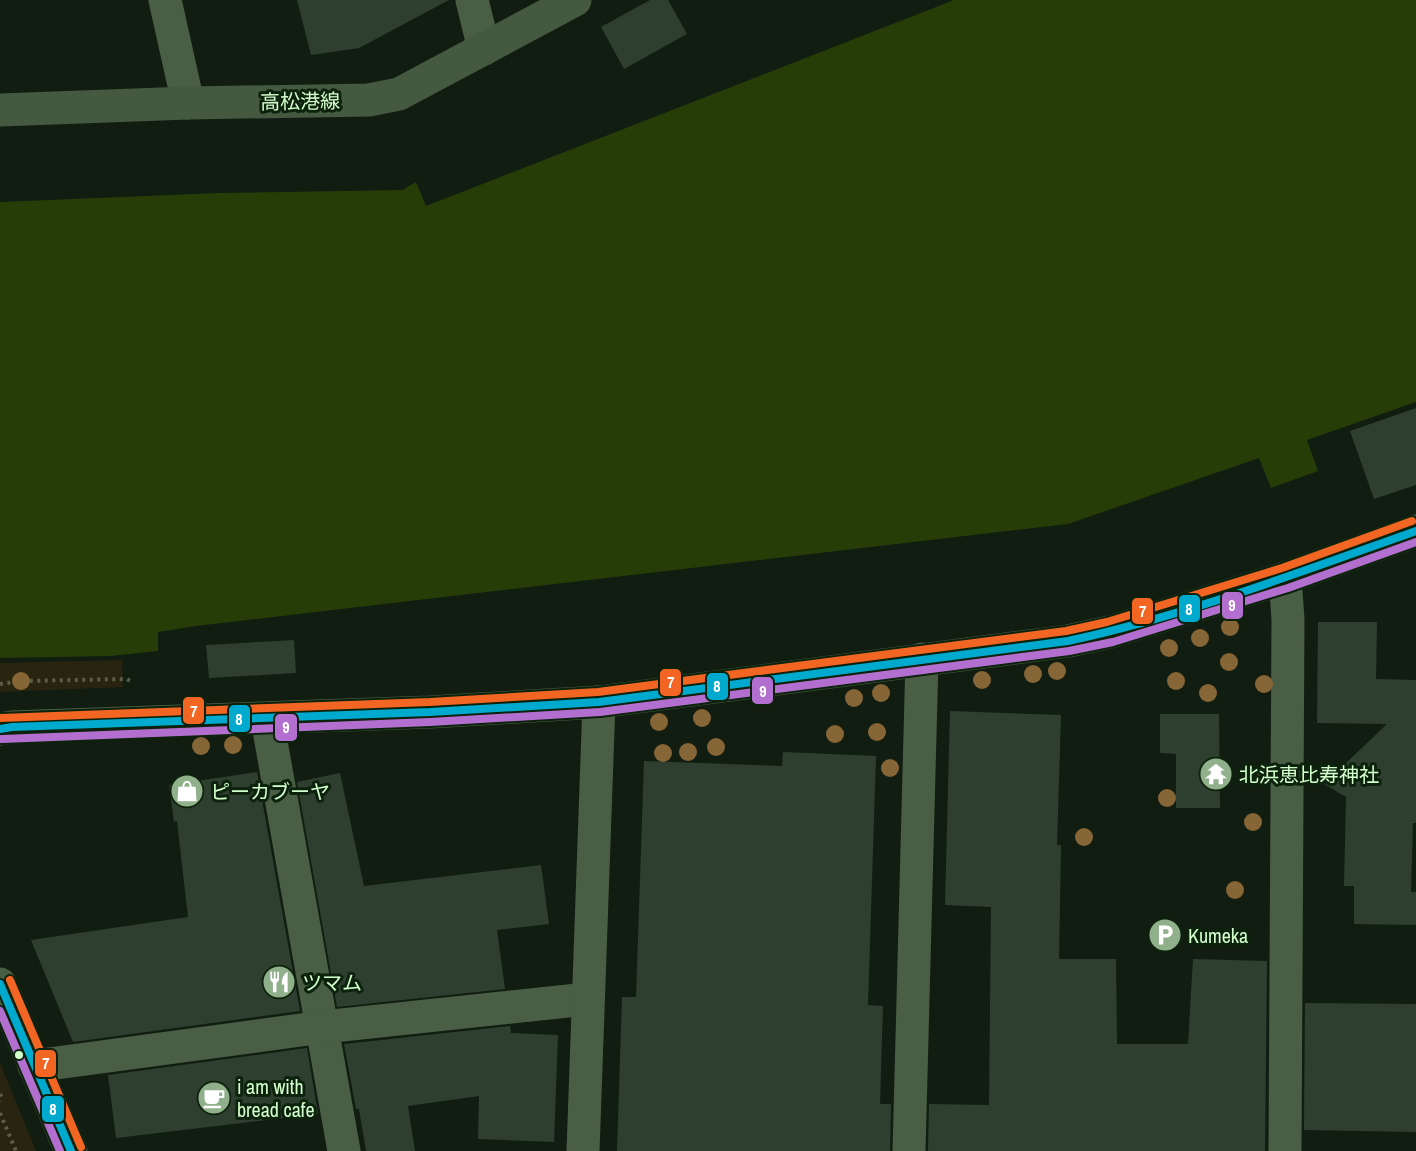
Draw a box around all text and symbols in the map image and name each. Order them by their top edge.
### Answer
street label: 高松港線 [260,87,340,115]
line badge: 9 [1221,591,1244,620]
line badge: 8 [1178,594,1201,623]
text: 9 [1228,594,1236,616]
line badge: 7 [1131,597,1154,625]
text: 8 [1185,598,1193,620]
text: 7 [1139,600,1147,622]
line badge: 7 [659,668,682,697]
text: 7 [667,671,675,693]
line badge: 8 [706,672,729,701]
text: 8 [713,675,721,697]
line badge: 9 [751,676,774,705]
text: 9 [759,680,767,702]
line badge: 7 [182,696,205,725]
text: 7 [190,700,198,722]
line badge: 8 [228,704,251,733]
text: 8 [235,708,243,730]
line badge: 9 [274,713,298,742]
text: 9 [282,716,290,738]
temple icon: 北浜恵比寿神社 [1198,756,1234,792]
place label: 北浜恵比寿神社 [1239,761,1379,788]
shop icon: ピーカブーヤ [169,773,205,809]
place label: ピーカブーヤ [210,778,330,805]
parking icon: Kumeka [1147,917,1183,953]
place label: Kumeka [1188,922,1248,949]
restaurant icon: ツマム [261,964,297,1000]
place label: ツマム [302,969,362,996]
unlabelled marker [13,1049,25,1061]
line badge: 7 [34,1049,57,1078]
text: 7 [42,1052,50,1074]
place label: i am with bread cafe [237,1073,315,1123]
cafe icon: i am with bread cafe [196,1080,232,1116]
line badge: 8 [41,1095,65,1123]
text: 8 [49,1098,57,1120]

